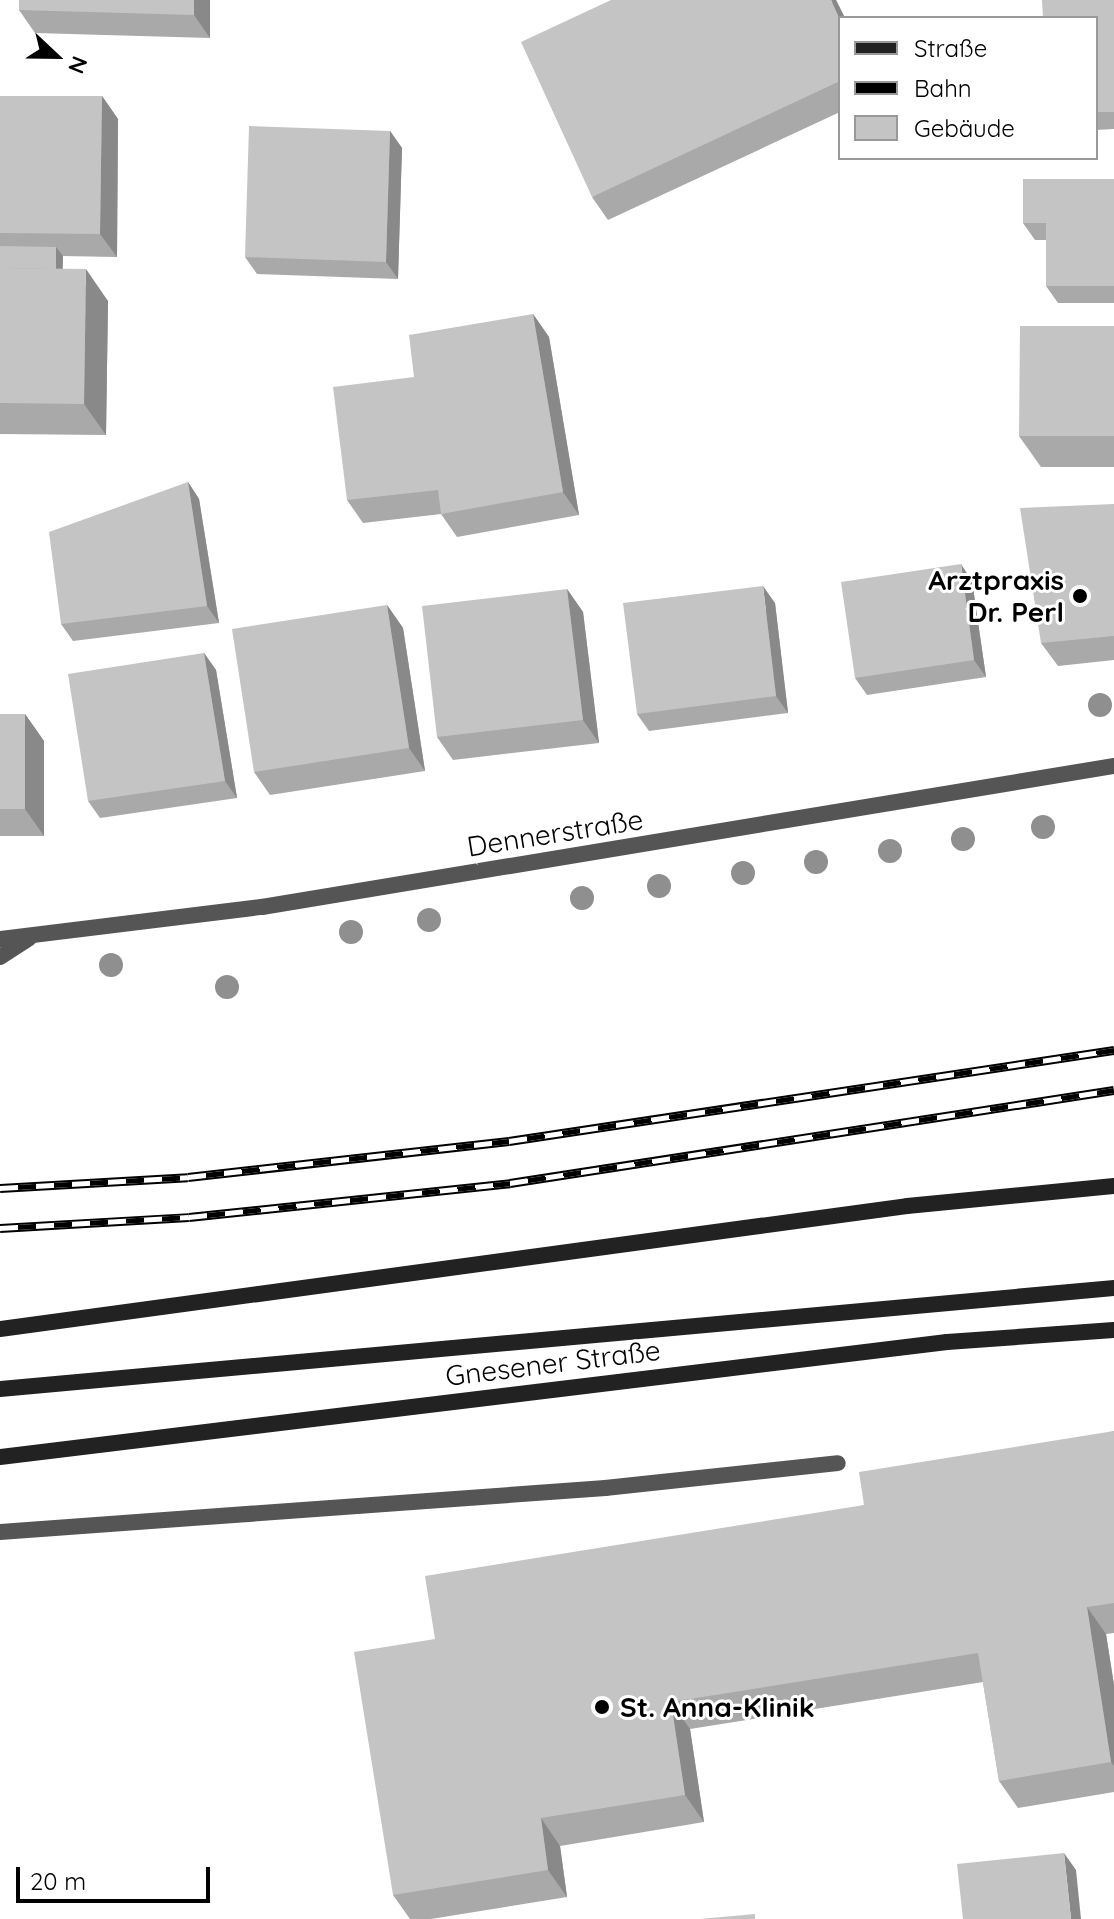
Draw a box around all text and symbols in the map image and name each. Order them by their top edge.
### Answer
north arrow [16,16,96,96]
legend [838,16,1098,160]
text: Straße [914,33,987,63]
text: N [62,52,94,78]
text: Bahn [914,73,972,103]
text: Gebäude [914,113,1015,143]
place label: Arztpraxis Dr. Perl [928,563,1064,629]
marker: Arztpraxis Dr. Perl [1071,587,1089,605]
street label: Dennerstraße [464,802,646,864]
street label: Gnesener Straße [444,1333,662,1393]
place label: St. Anna-Klinik [620,1690,815,1724]
marker: St. Anna-Klinik [591,1696,613,1718]
scale bar [20,1851,214,1901]
text: 20 m [30,1866,86,1896]

